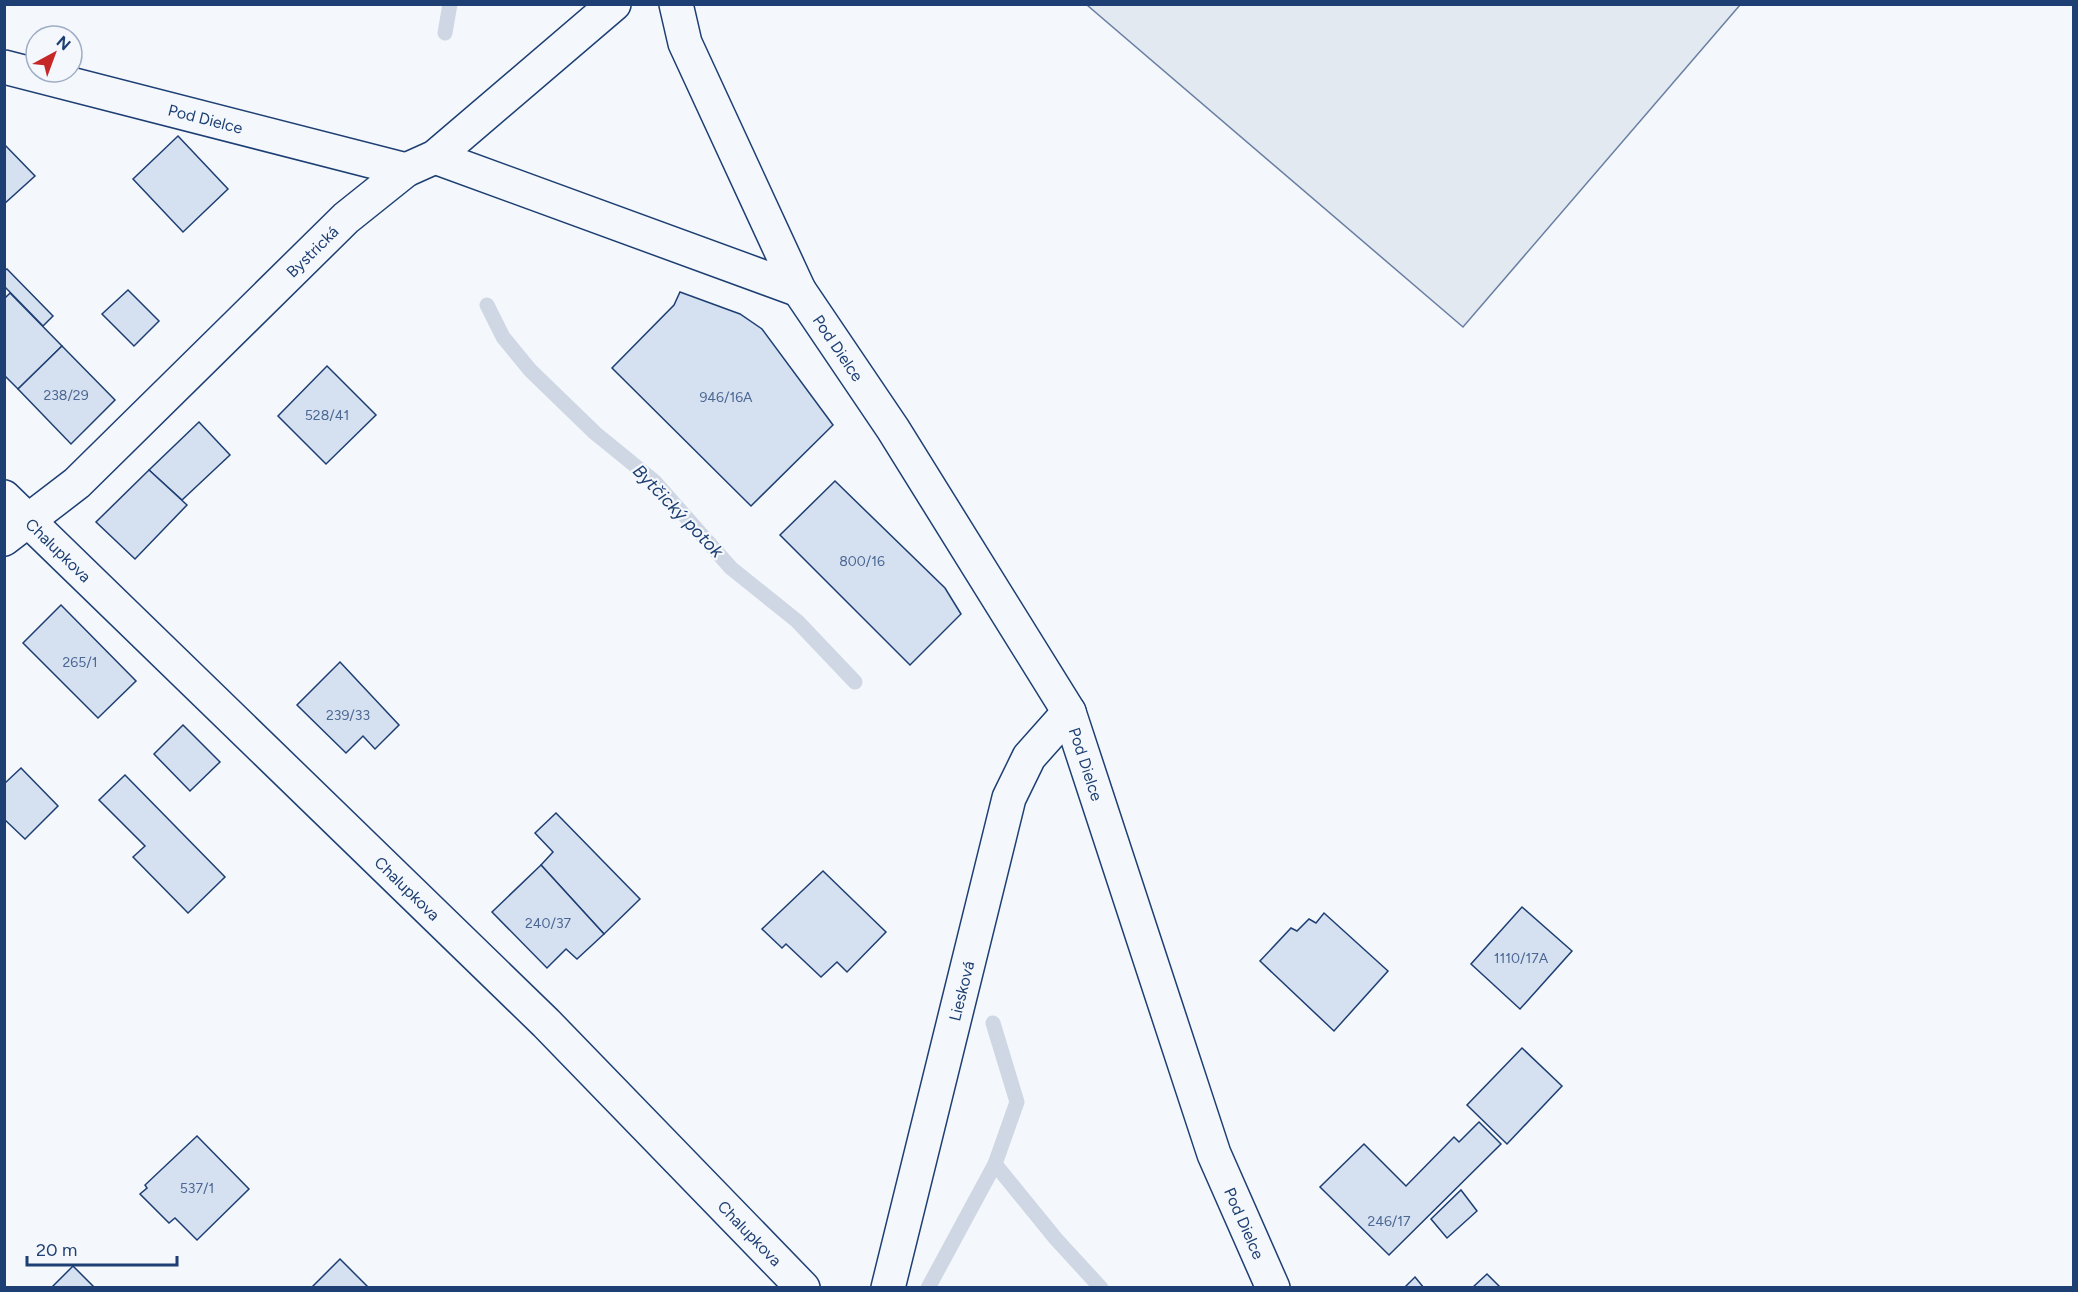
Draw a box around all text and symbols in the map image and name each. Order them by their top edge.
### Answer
north arrow [24,24,84,84]
text: N [53,32,74,54]
street label: Pod Dielce [166,100,245,137]
street label: Bystrická [282,222,342,281]
street label: Pod Dielce [809,311,868,385]
house number: 238/29 [43,387,89,404]
house number: 946/16A [699,389,753,406]
house number: 528/41 [305,407,349,424]
water label: Bytčický potok [628,460,729,563]
street label: Chalupkova [22,514,95,586]
house number: 800/16 [839,553,885,570]
house number: 265/1 [62,654,98,671]
house number: 239/33 [326,707,370,724]
street label: Pod Dielce [1065,725,1107,804]
street label: Chalupkova [371,852,444,924]
house number: 240/37 [525,915,572,932]
house number: 1110/17A [1494,950,1549,967]
street label: Liesková [945,959,978,1023]
house number: 537/1 [180,1180,214,1197]
street label: Pod Dielce [1220,1185,1269,1262]
street label: Chalupkova [714,1197,786,1270]
house number: 246/17 [1367,1213,1411,1230]
scale bar [27,1229,177,1267]
text: 20 m [36,1239,77,1261]

